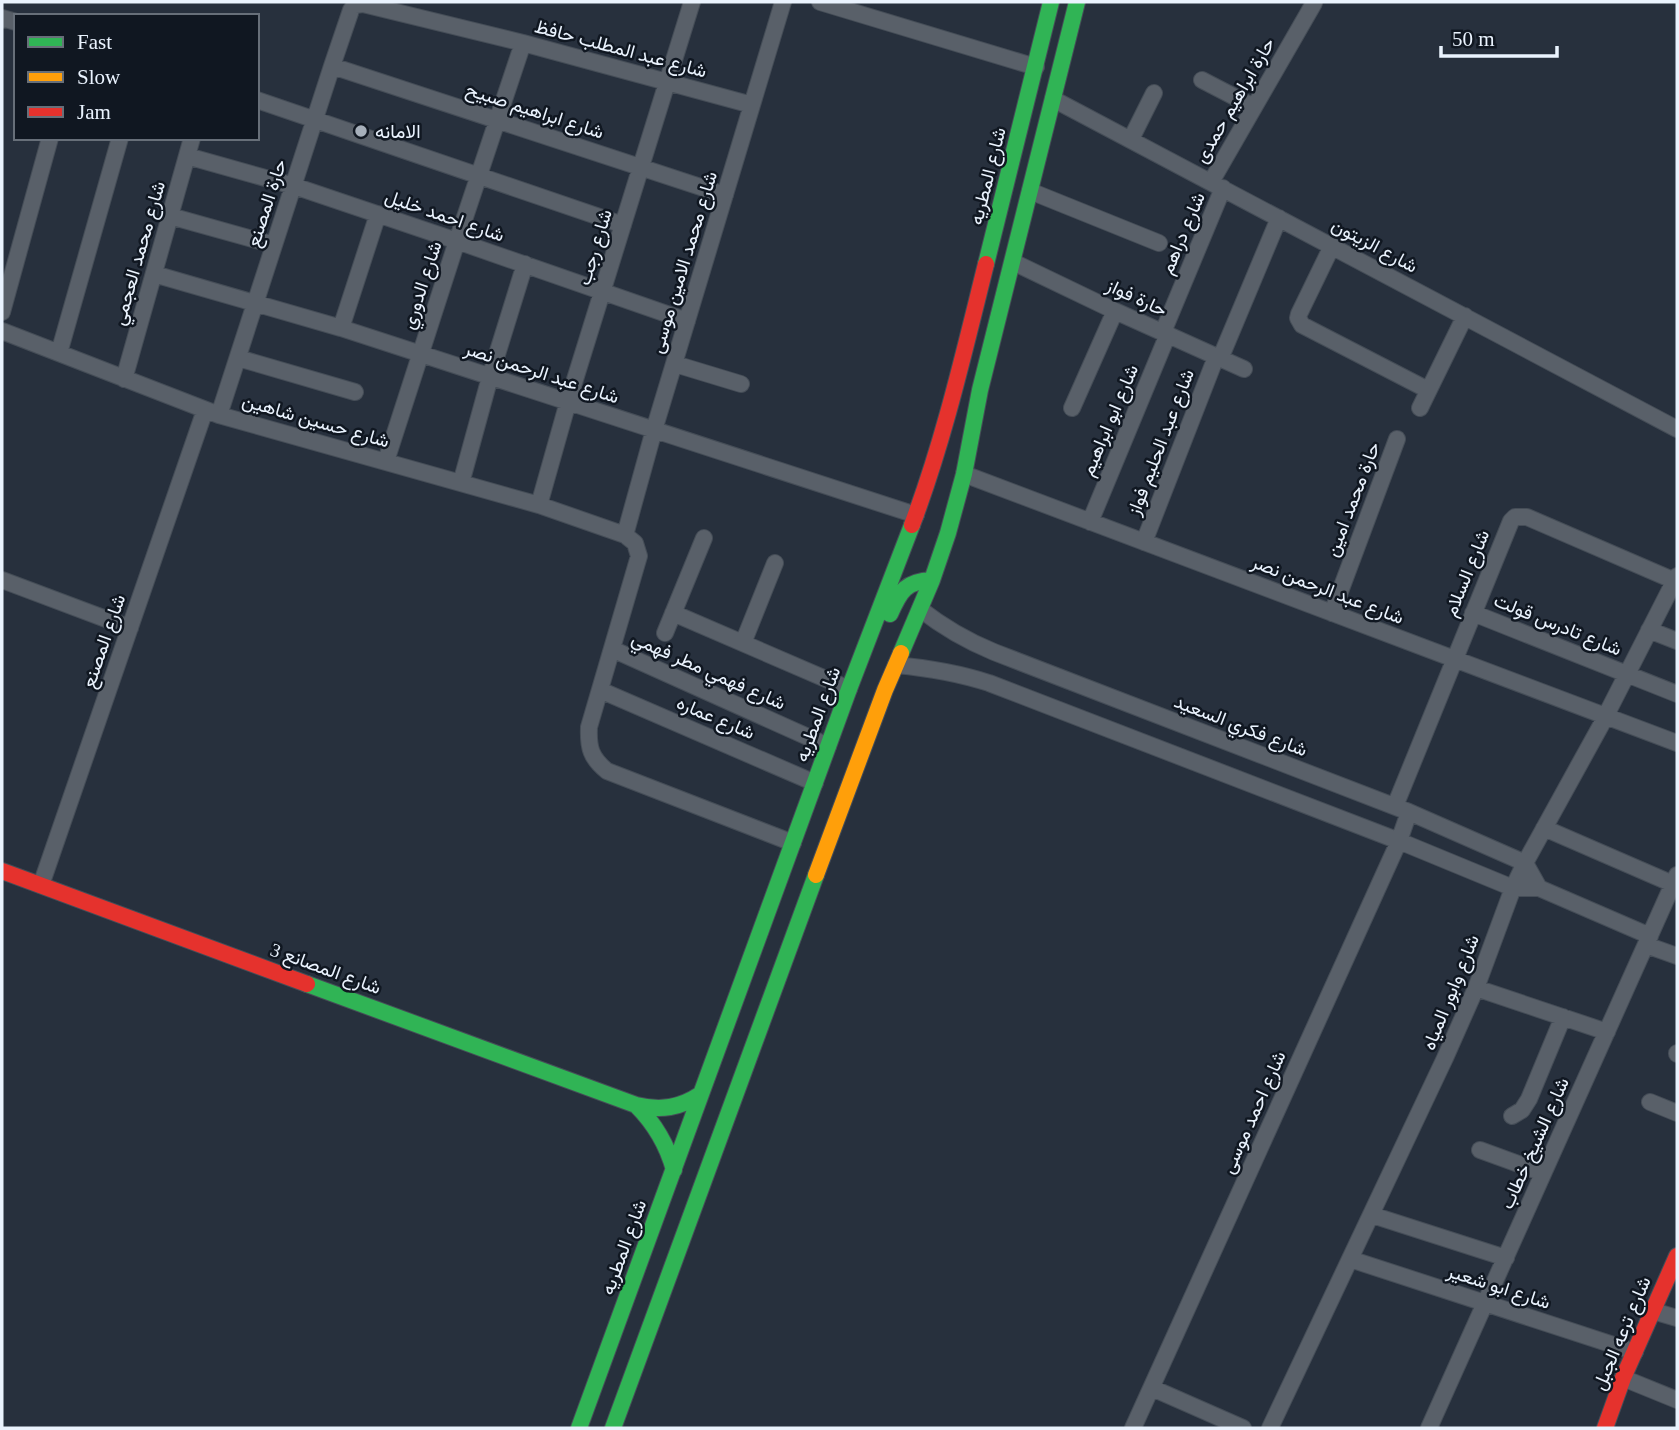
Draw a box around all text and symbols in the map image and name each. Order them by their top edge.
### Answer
legend [14,14,259,140]
scale bar [1441,14,1556,58]
street label: شارع عبد المطلب حافظ [532,15,709,83]
text: 50 m [1452,27,1495,51]
text: Fast [77,30,112,54]
street label: حارة ابراهيم حمدى [1190,34,1280,167]
text: Slow [77,65,121,89]
street label: شارع ابراهيم صبيح [462,78,606,146]
text: Jam [77,100,111,124]
place label: الامانه [375,121,421,142]
marker: الامانه [353,123,369,139]
street label: شارع المطريه [965,125,1012,228]
street label: حارة المصنع [242,157,293,251]
street label: شارع محمد الامين موسى [646,169,723,356]
street label: شارع محمد العجمي [108,179,174,329]
street label: شارع احمد خليل [382,185,507,248]
street label: شارع دراهم [1156,189,1211,278]
street label: شارع رجب [573,207,618,288]
street label: شارع الزيتون [1327,214,1421,279]
street label: شارع الدوري [397,238,450,333]
street label: حارة فواز [1102,274,1170,321]
street label: شارع عبد الرحمن نصر [460,337,622,409]
street label: شارع ابو ابراهيم [1077,361,1144,480]
street label: شارع عبد الحليم فواز [1123,366,1200,520]
street label: شارع حسين شاهين [239,389,392,453]
street label: حارة محمد امين [1321,439,1385,560]
street label: شارع السلام [1440,527,1495,620]
street label: شارع عبد الرحمن نصر [1247,550,1407,630]
street label: شارع تادرس قولت [1490,589,1625,661]
street label: شارع المصنع [78,591,132,692]
street label: شارع فهمي مطر فهمي [627,627,789,718]
street label: شارع المطريه [791,664,846,765]
street label: شارع فكري السعيد [1170,690,1310,765]
street label: شارع عماره [673,692,758,745]
street label: شارع وابور المياه [1418,931,1485,1054]
street label: شارع المصانع 3 [267,939,384,1001]
street label: شارع احمد موسى [1217,1048,1292,1177]
street label: شارع الشيخ خطاب [1496,1074,1576,1213]
street label: شارع المطريه [597,1197,652,1298]
street label: شارع ابو شعير [1443,1260,1553,1315]
street label: شارع ترعه الجبل [1588,1273,1657,1394]

